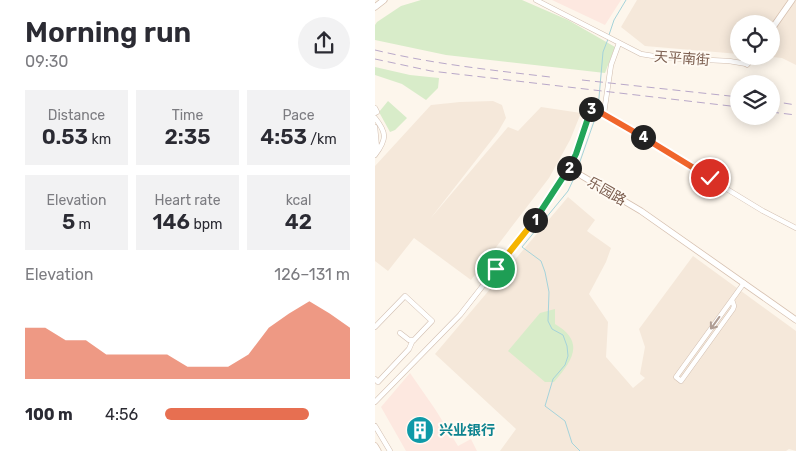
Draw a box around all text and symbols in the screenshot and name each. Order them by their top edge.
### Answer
map controls [730,15,780,125]
button: locate [730,15,780,65]
text: Morning run [25,16,191,49]
button: share [298,17,350,69]
street label: 天平南街 [653,48,710,69]
text: 09:30 [25,52,69,71]
button: layers [730,75,780,125]
pin: 3 [579,96,603,122]
text: 3 [587,101,596,118]
text: Distance [48,107,105,124]
text: Time [172,107,203,124]
text: Pace [282,107,315,124]
text: 0.53 [42,124,88,149]
text: 2:35 [164,124,211,149]
text: 4:53 [260,124,307,149]
pin: 4 [631,124,655,150]
text: 4 [639,129,648,146]
text: km [88,131,111,148]
text: /km [307,131,337,148]
pin: 2 [557,156,581,180]
pin [689,157,731,199]
text: 2 [565,160,574,177]
icon: check [696,164,724,192]
street label: 乐园路 [584,174,629,209]
text: Elevation [47,192,107,209]
text: Heart rate [155,192,220,209]
text: kcal [286,192,311,209]
pin: 1 [523,208,547,232]
text: 5 [62,209,75,234]
text: 146 [152,209,190,234]
text: 42 [285,209,312,234]
text: 1 [532,212,539,229]
text: m [75,216,91,233]
text: bpm [190,216,223,233]
pin [475,248,517,290]
icon: arrive [482,255,510,283]
text: Elevation [25,265,94,284]
text: 126–131 m [274,265,350,284]
one-way arrow [710,315,721,329]
text: 100 m [25,405,73,424]
text: 4:56 [105,405,138,424]
building icon: 兴业银行 [405,415,435,445]
place label: 兴业银行 [439,422,495,439]

